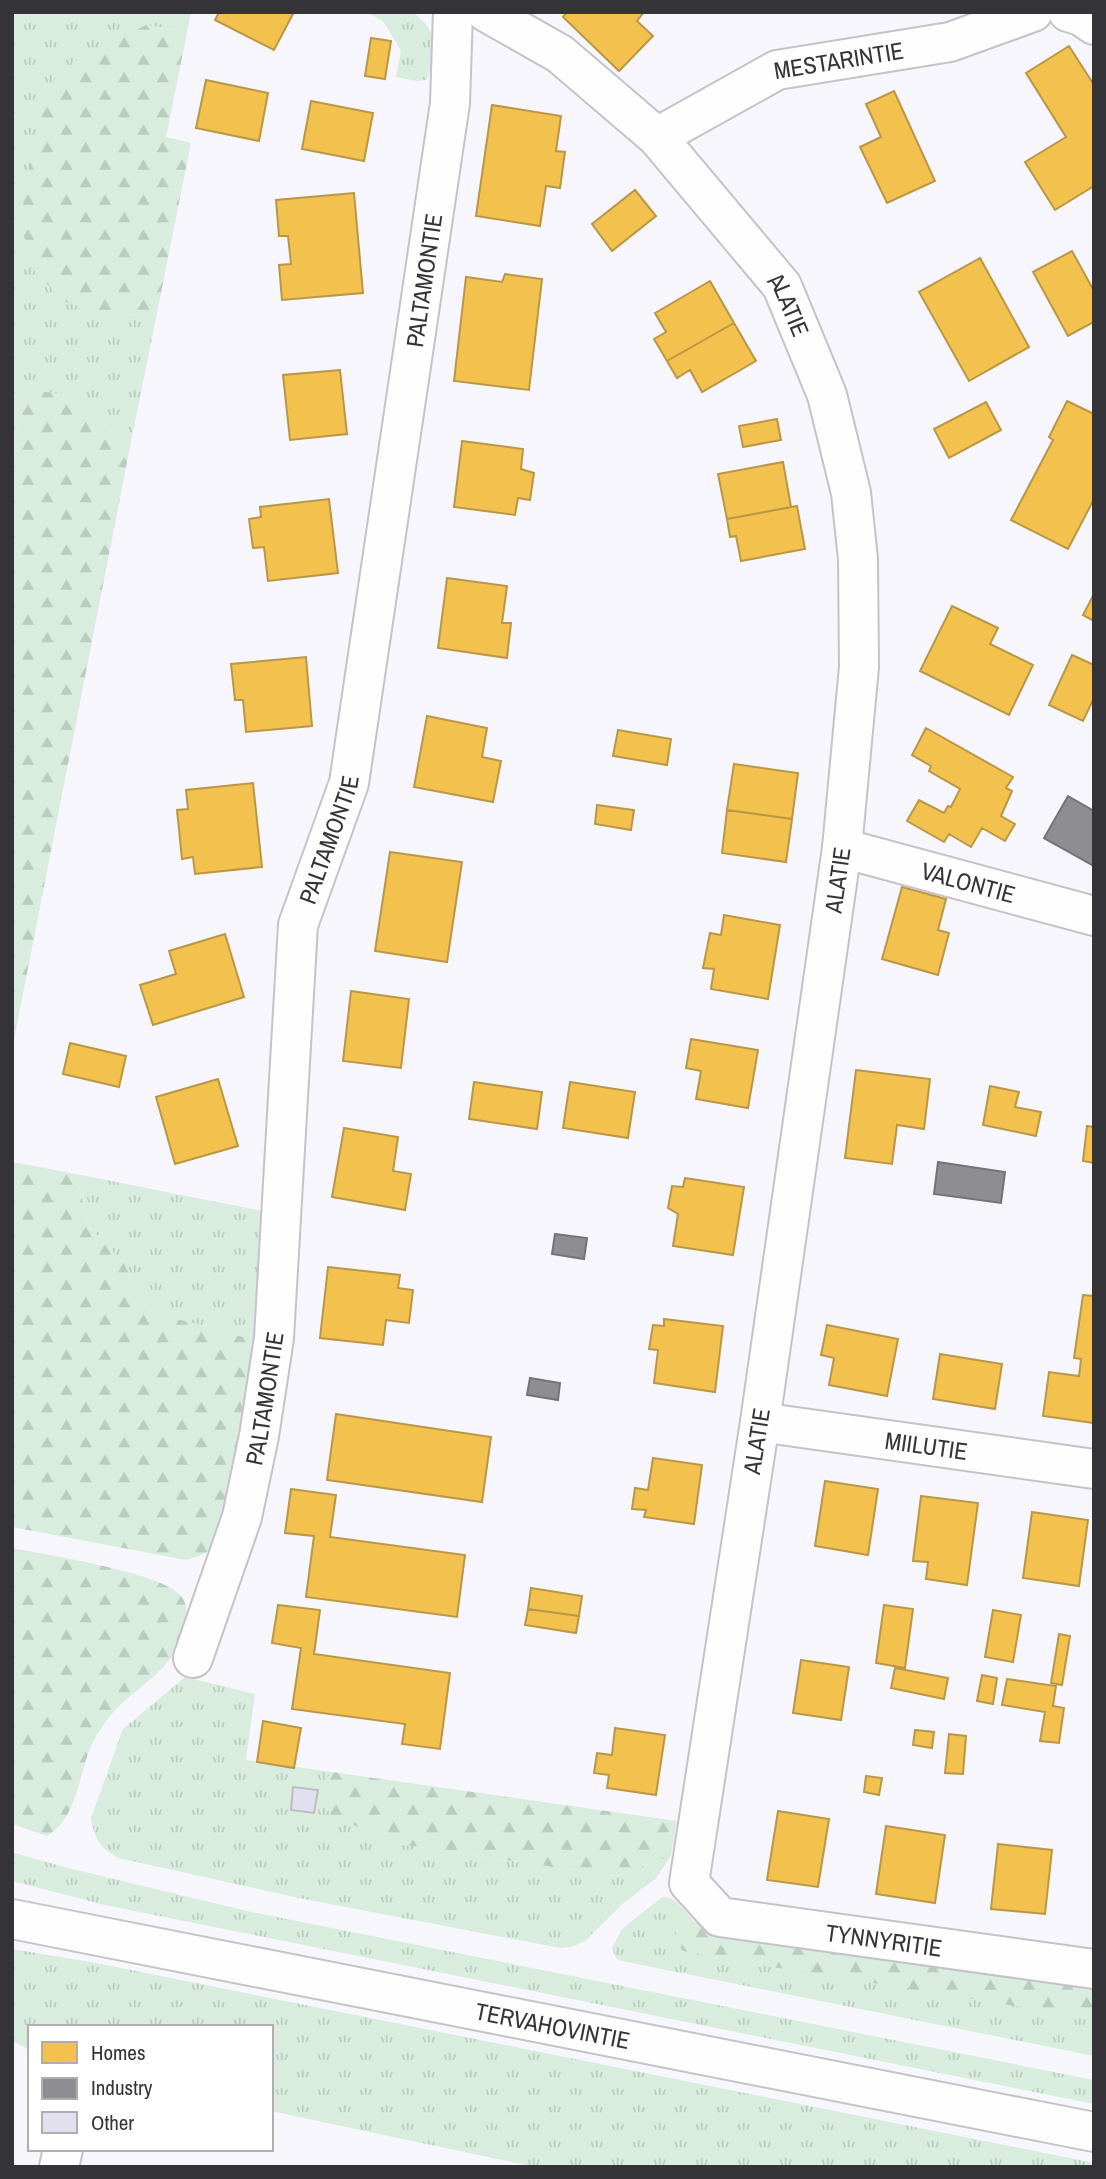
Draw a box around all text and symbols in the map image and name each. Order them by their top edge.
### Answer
street label: MESTARINTIE [772,34,906,86]
street label: PALTAMONTIE [398,211,449,349]
street label: ALATIE [760,265,817,341]
street label: PALTAMONTIE [291,773,366,908]
street label: ALATIE [816,845,857,916]
street label: VALONTIE [918,854,1019,910]
street label: PALTAMONTIE [237,1329,291,1468]
street label: ALATIE [735,1406,777,1477]
street label: MIILUTIE [883,1424,970,1467]
street label: TYNNYRITIE [824,1916,944,1964]
street label: TERVAHOVINTIE [473,1995,633,2056]
legend [28,2025,273,2151]
text: Homes [91,2038,146,2067]
text: Industry [91,2073,153,2102]
text: Other [91,2108,134,2137]

